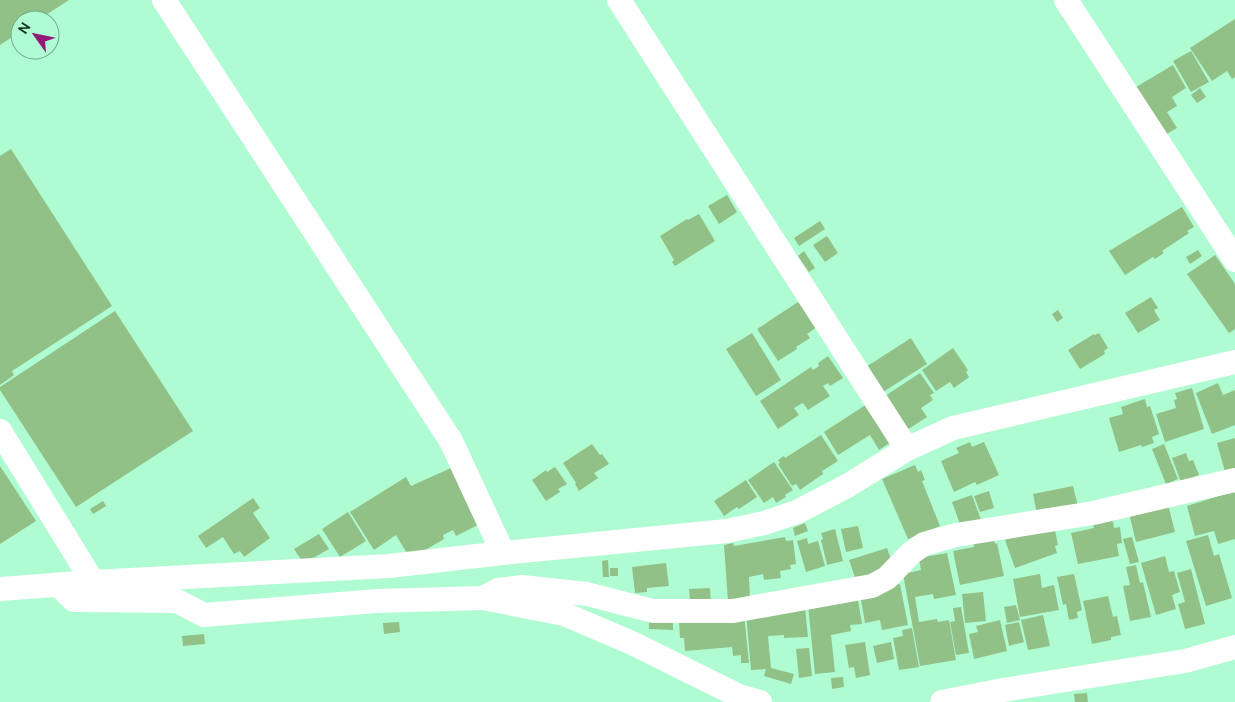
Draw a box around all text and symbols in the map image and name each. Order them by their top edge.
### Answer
north arrow [10,10,60,60]
text: N [14,19,34,37]

